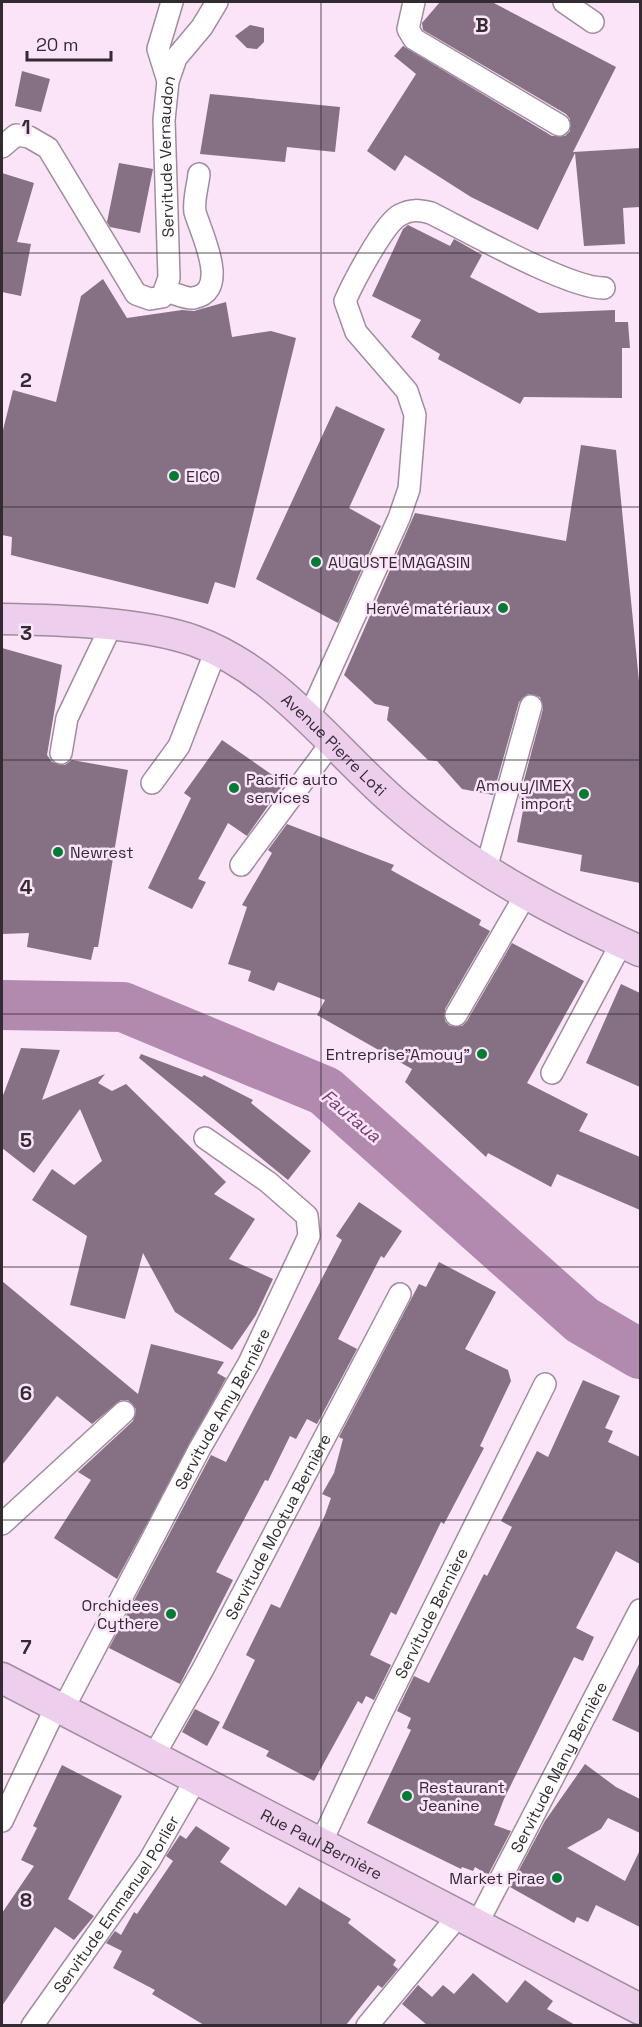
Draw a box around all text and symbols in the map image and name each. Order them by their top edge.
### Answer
text: B [475,12,489,38]
scale bar [27,24,111,62]
text: 20 m [36,33,79,56]
street label: Servitude Vernaudon [154,72,180,238]
text: 1 [21,114,31,140]
text: 2 [20,367,32,393]
place label: EICO [186,466,220,487]
marker: EICO [167,469,181,483]
place label: AUGUSTE MAGASIN [328,552,470,573]
marker: AUGUSTE MAGASIN [309,555,323,569]
place label: Hervé matériaux [366,598,491,619]
marker: Hervé matériaux [496,601,510,615]
text: 3 [20,620,32,646]
street label: Avenue Pierre Loti [277,689,391,801]
place label: Pacific auto services [246,769,338,808]
place label: Amouy/IMEX import [476,775,572,814]
marker: Pacific auto services [227,781,241,795]
marker: Amouy/IMEX import [577,787,591,801]
place label: Newrest [70,842,134,863]
marker: Newrest [51,845,65,859]
text: 4 [20,874,33,900]
place label: Entreprise"Amouy" [326,1044,470,1065]
marker: Entreprise"Amouy" [475,1047,489,1061]
water label: Fautaua [317,1084,386,1147]
text: 5 [20,1127,32,1153]
street label: Servitude Amy Bernière [170,1325,275,1493]
text: 6 [20,1380,32,1406]
street label: Servitude Mootua Bernière [221,1430,336,1624]
street label: Servitude Bernière [390,1544,473,1682]
place label: Orchidees Cythere [82,1595,159,1634]
marker: Orchidees Cythere [164,1607,178,1621]
text: 7 [20,1634,32,1660]
street label: Servitude Many Bernière [506,1678,612,1856]
place label: Restaurant Jeanine [419,1777,505,1816]
marker: Restaurant Jeanine [400,1789,414,1803]
street label: Rue Paul Bernière [257,1804,386,1884]
street label: Servitude Emmanuel Porlier [49,1812,184,1997]
place label: Market Pirae [449,1868,545,1889]
marker: Market Pirae [550,1871,564,1885]
text: 8 [20,1887,32,1913]

